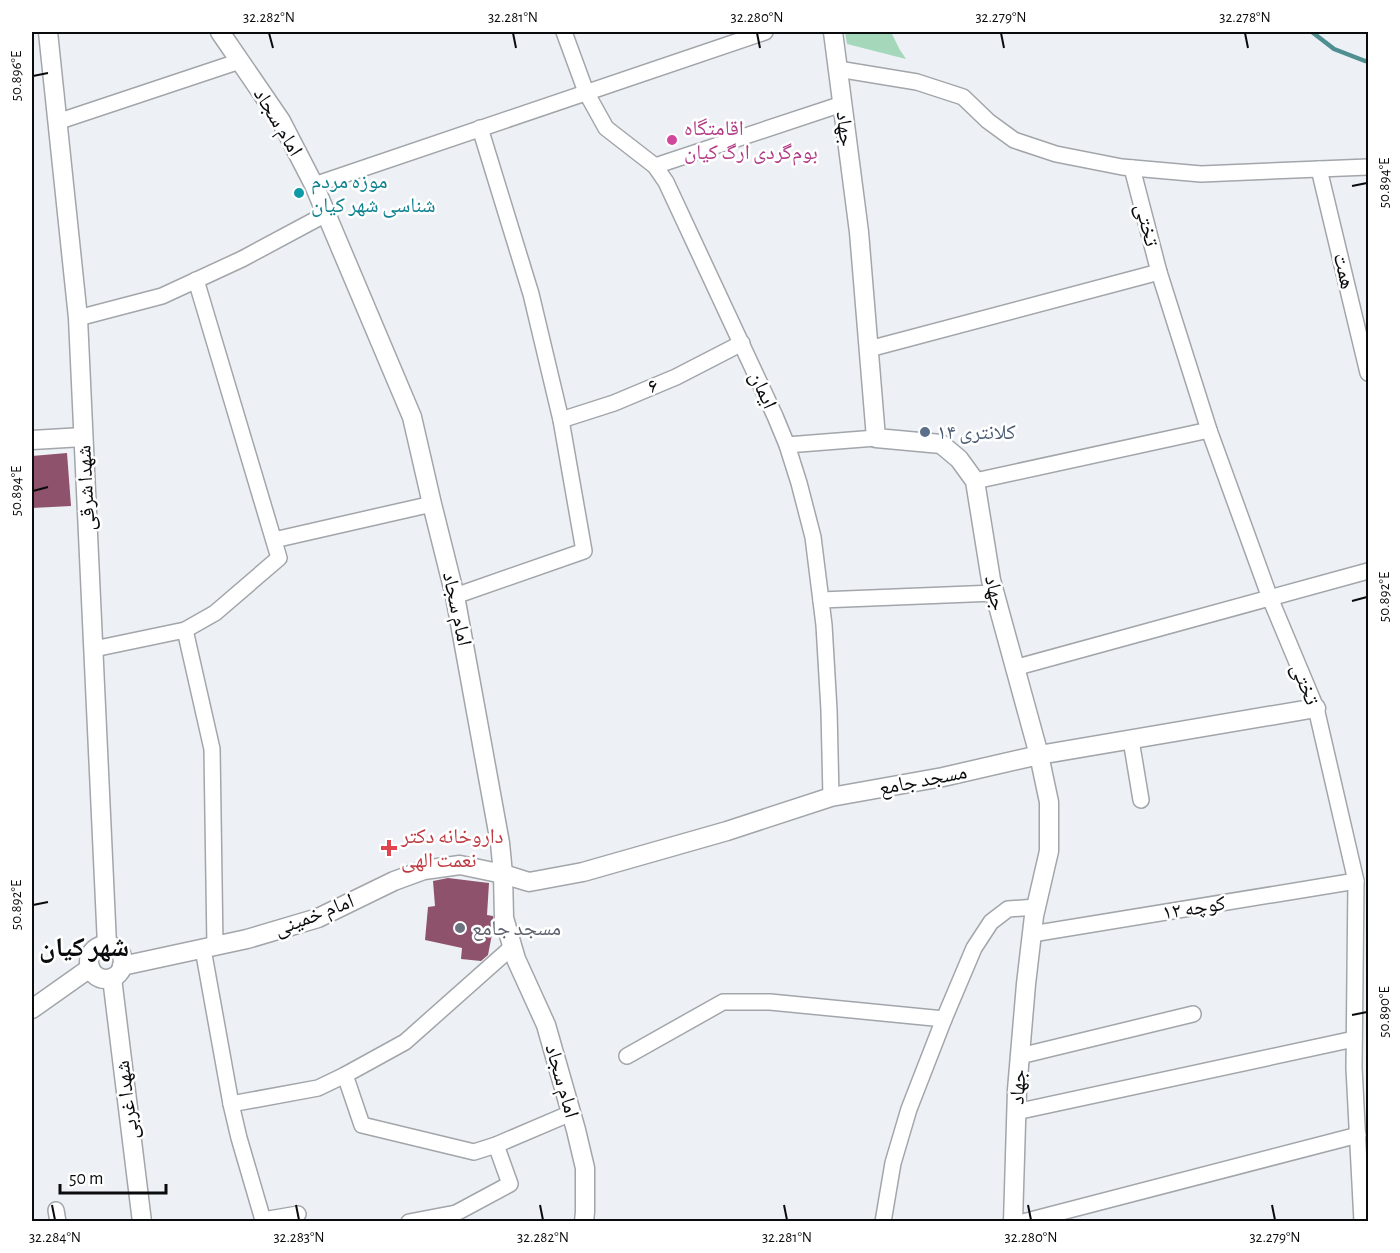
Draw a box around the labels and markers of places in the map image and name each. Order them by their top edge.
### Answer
place label: اقامتگاه بوم‌گردی ارگ کیان [684,118,818,166]
marker: اقامتگاه بوم‌گردی ارگ کیان [665,133,679,147]
place label: موزه مردم شناسی شهر کیان [311,171,436,218]
marker: موزه مردم شناسی شهر کیان [292,186,306,200]
place label: کلانتری ۱۴ [937,422,1016,444]
marker: کلانتری ۱۴ [918,425,932,439]
place label: داروخانه دکتر نعمت الهی [400,826,503,873]
marker: داروخانه دکتر نعمت الهی [382,841,396,855]
place label: مسجد جامع [472,918,561,941]
marker: مسجد جامع [453,921,467,935]

